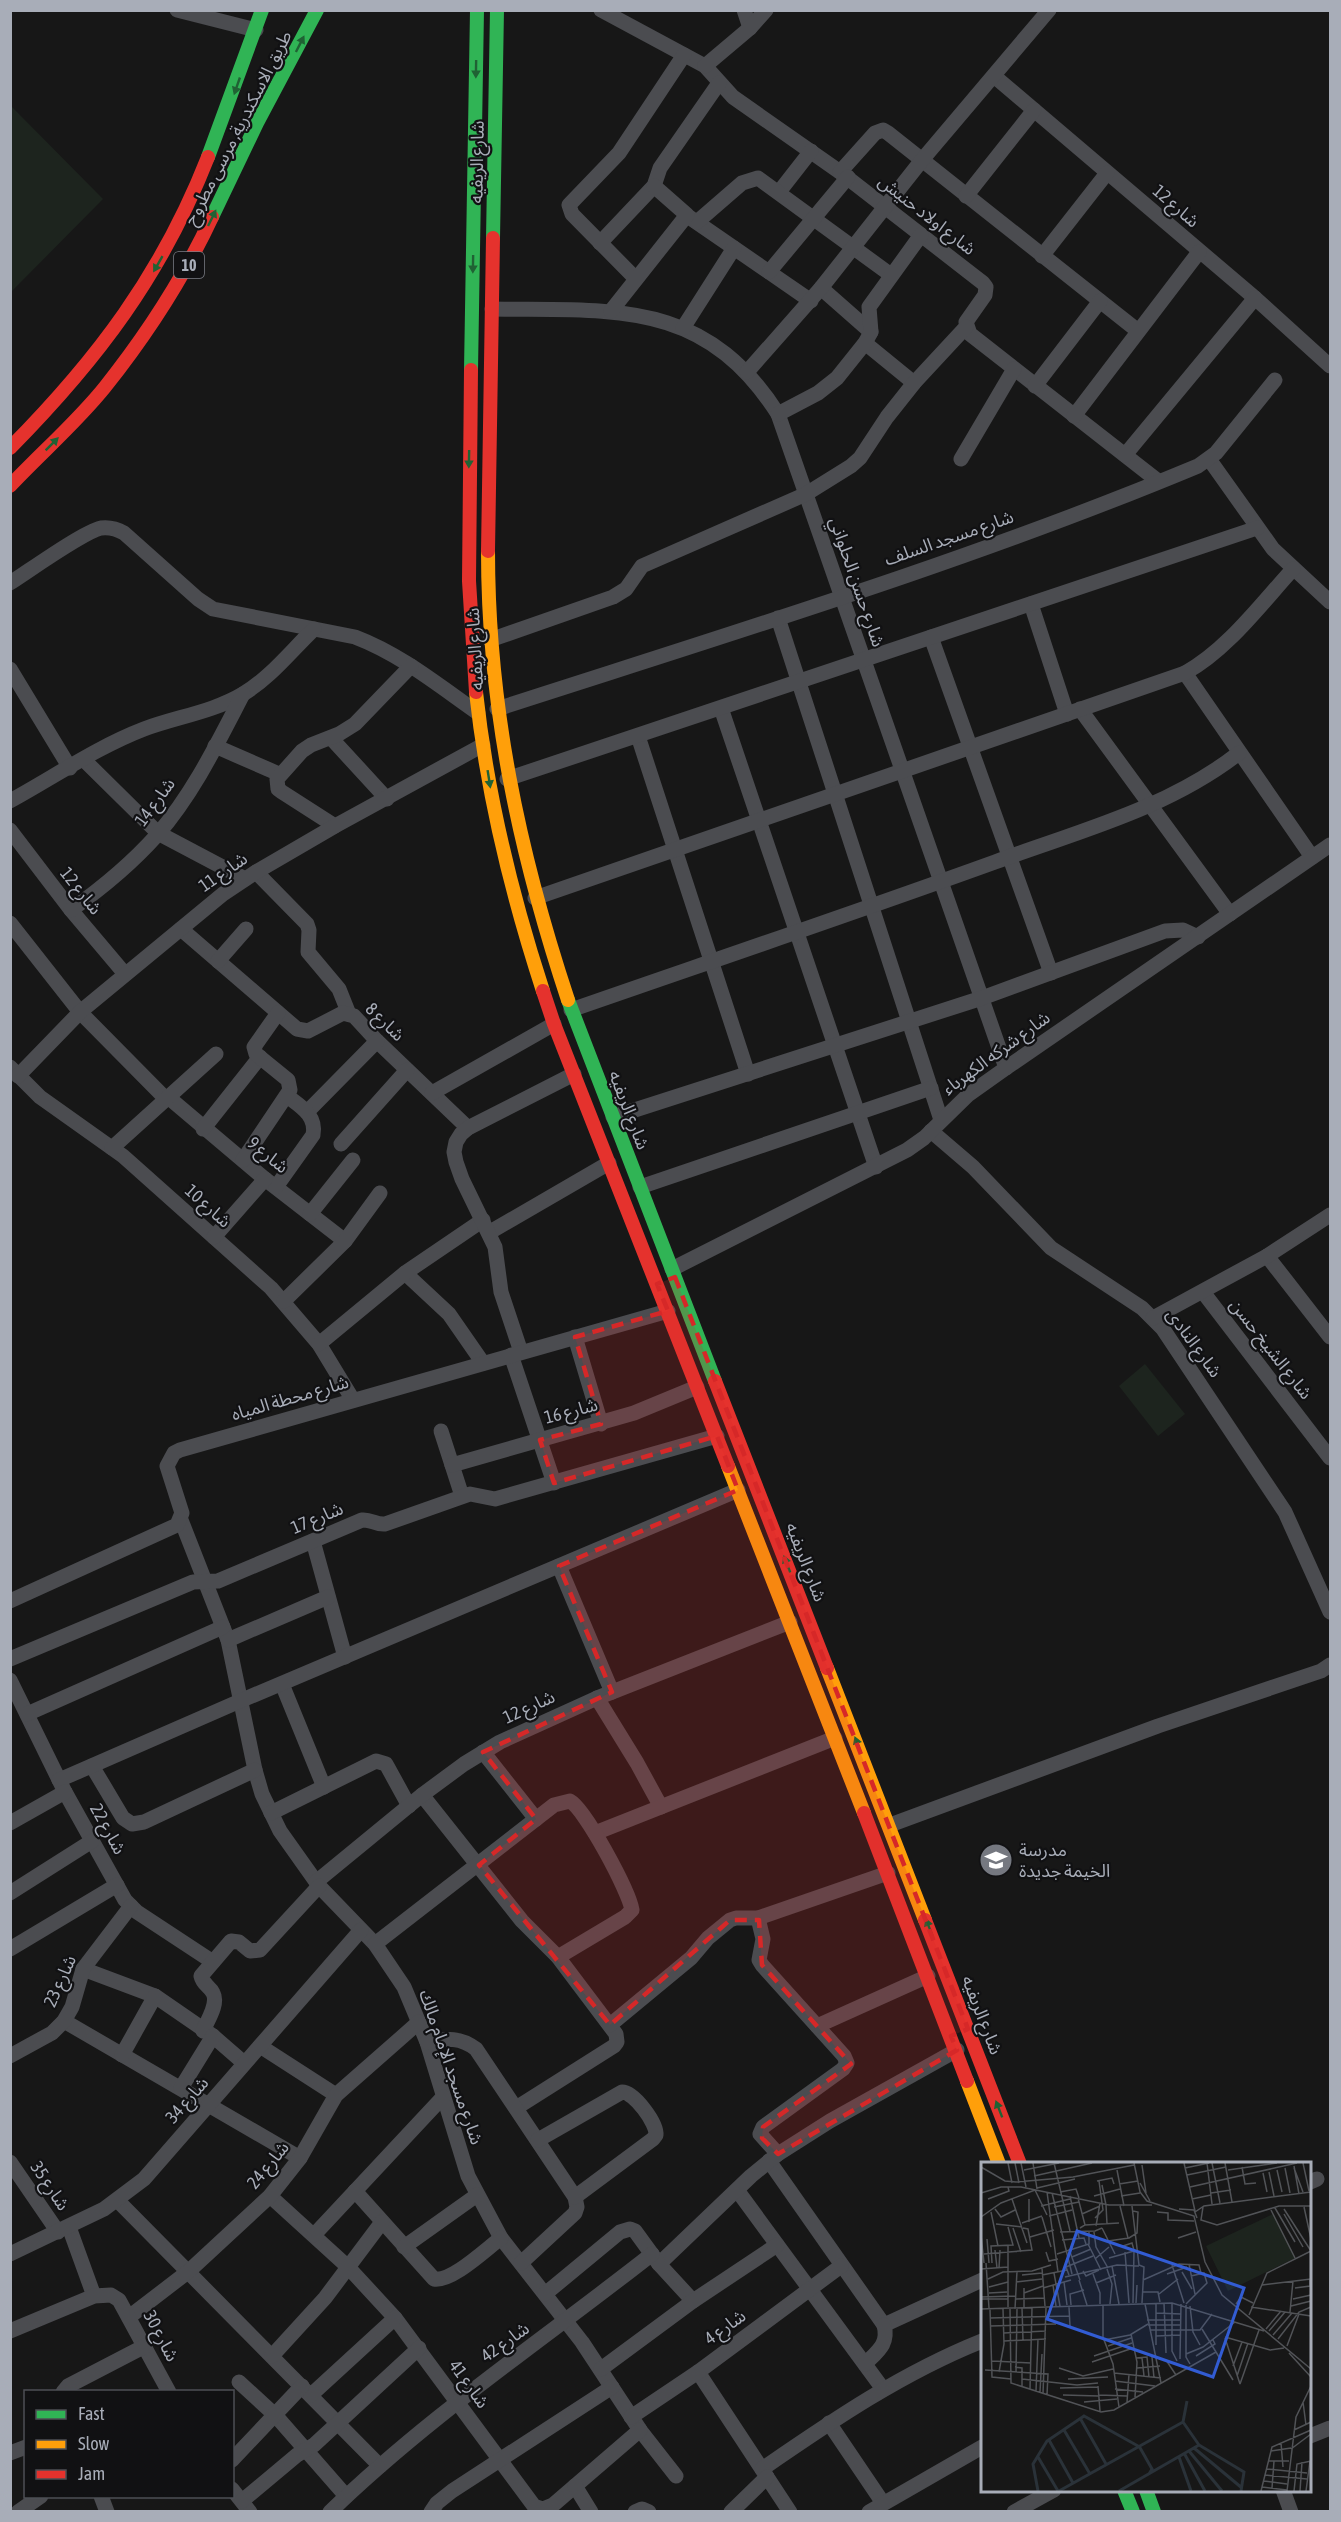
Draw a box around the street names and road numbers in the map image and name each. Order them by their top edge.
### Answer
street label: طريق الاسكندرية, مرسى مطروح [179,27,299,230]
street label: شارع الريفيه [465,120,492,204]
street label: شارع اولاد حنيش [872,170,980,262]
street label: شارع 12 [1146,180,1204,234]
road number: 10 [174,252,204,278]
street label: شارع مسجد السلف [881,506,1017,573]
street label: شارع حسن الحلواني [822,514,890,651]
street label: شارع الريفيه [462,607,491,691]
street label: شارع 14 [130,773,182,832]
street label: شارع 11 [194,847,253,899]
street label: شارع 12 [53,863,107,921]
street label: شارع 8 [359,998,409,1048]
street label: شارع شركه الكهرباء [938,1006,1056,1102]
street label: شارع الريفيه [601,1067,654,1154]
street label: شارع 9 [241,1132,293,1180]
street label: شارع 10 [178,1180,236,1235]
street label: شارع الشيخ حسن [1222,1294,1317,1406]
street label: شارع النادى [1159,1304,1226,1384]
street label: شارع محطة المياه [229,1371,352,1428]
street label: شارع 16 [542,1393,601,1432]
street label: شارع 17 [288,1497,348,1542]
street label: شارع الريفيه [778,1519,831,1606]
street label: شارع 12 [500,1686,560,1731]
street label: شارع 22 [83,1800,131,1860]
street label: شارع 23 [39,1952,84,2012]
street label: شارع الريفيه [954,1972,1007,2059]
street label: شارع مسجد الإمام مالك [411,1987,488,2148]
street label: شارع 34 [161,2072,215,2130]
street label: شارع 24 [242,2137,296,2195]
street label: شارع 35 [23,2157,74,2216]
street label: شارع 4 [700,2305,752,2352]
street label: شارع 30 [136,2307,184,2367]
street label: شارع 42 [476,2317,535,2369]
street label: شارع 41 [442,2355,494,2414]

